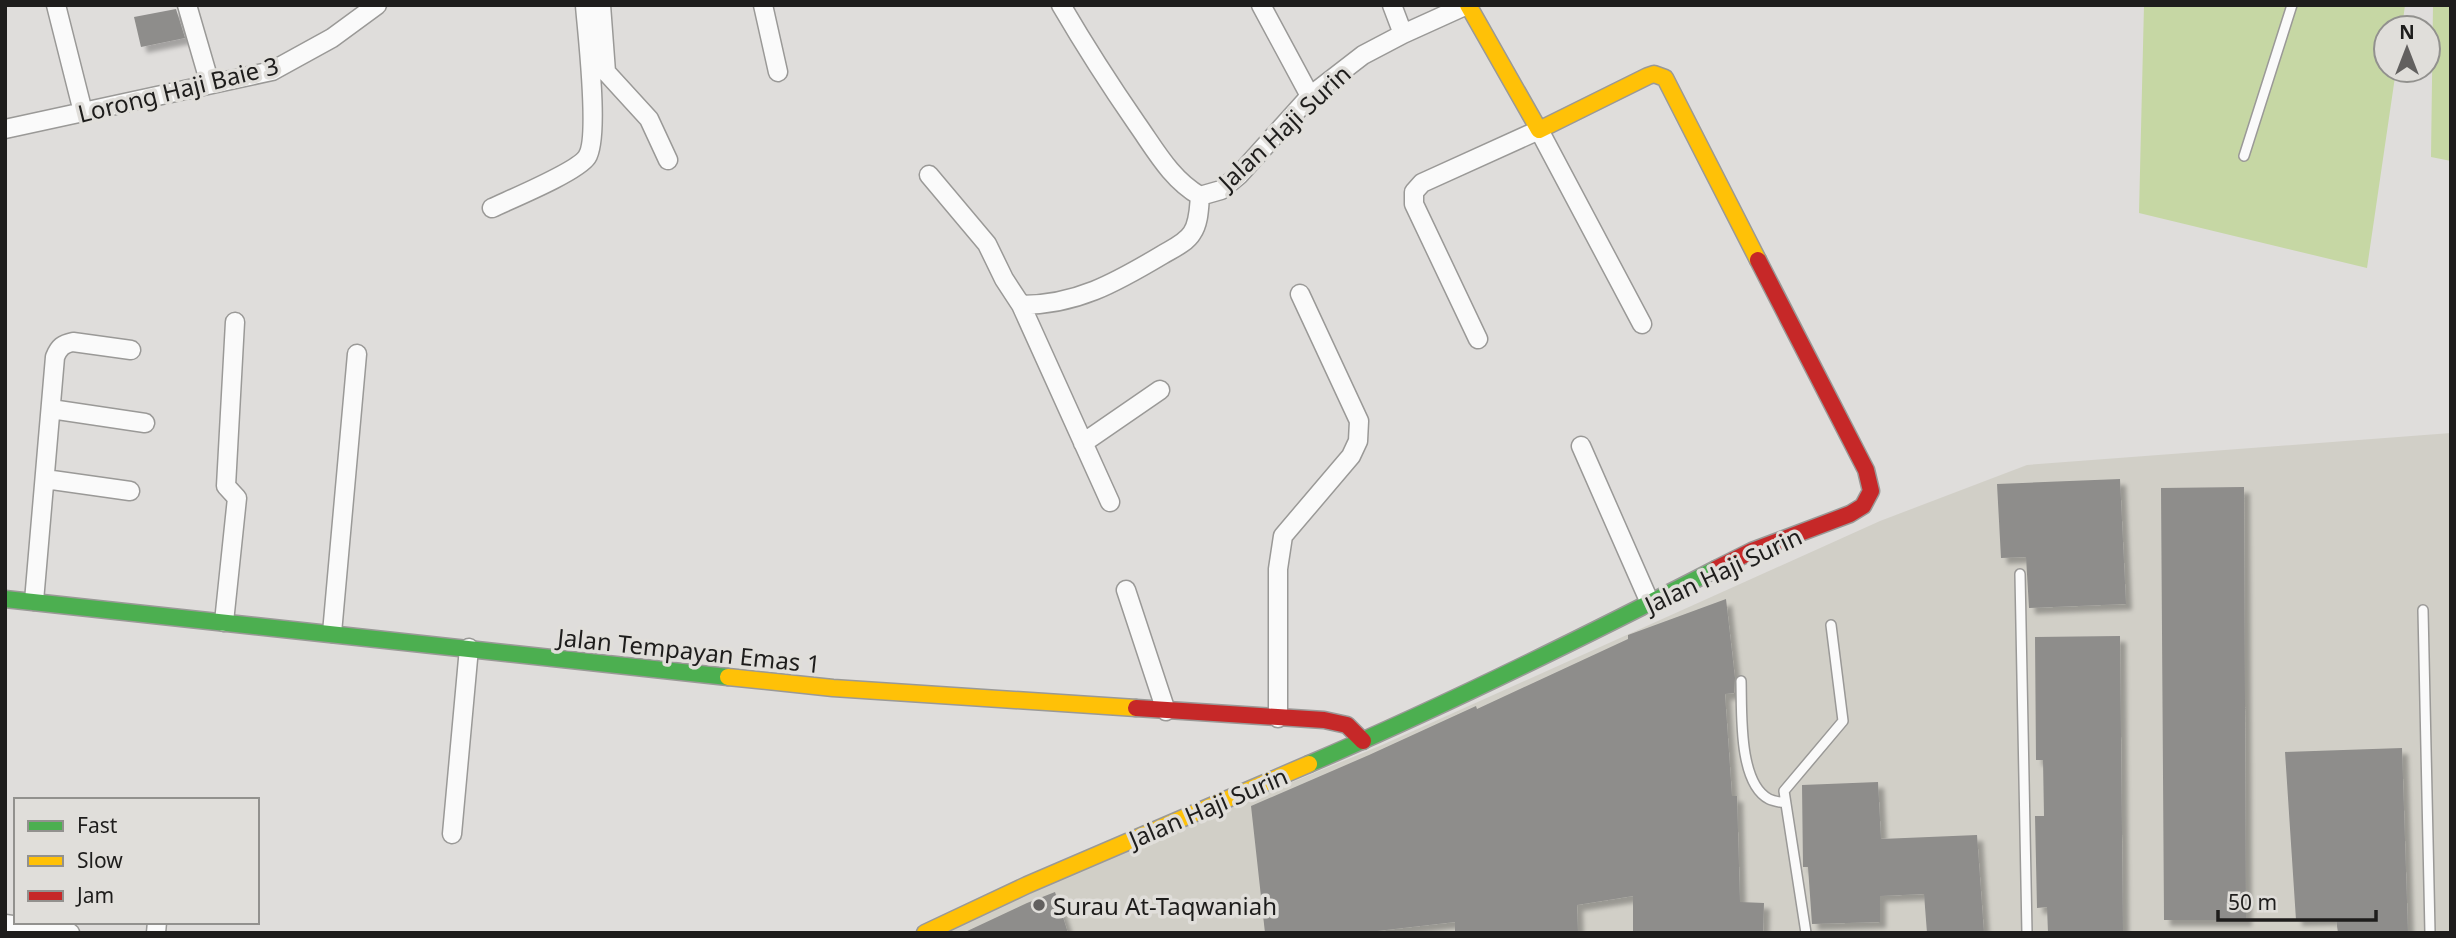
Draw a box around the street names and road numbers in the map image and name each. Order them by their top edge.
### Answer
street label: Lorong Haji Baie 3 [74,48,282,130]
street label: Jalan Haji Surin [1209,57,1357,198]
street label: Jalan Haji Surin [1637,519,1807,622]
street label: Jalan Tempayan Emas 1 [554,620,822,680]
street label: Jalan Haji Surin [1122,759,1292,856]

